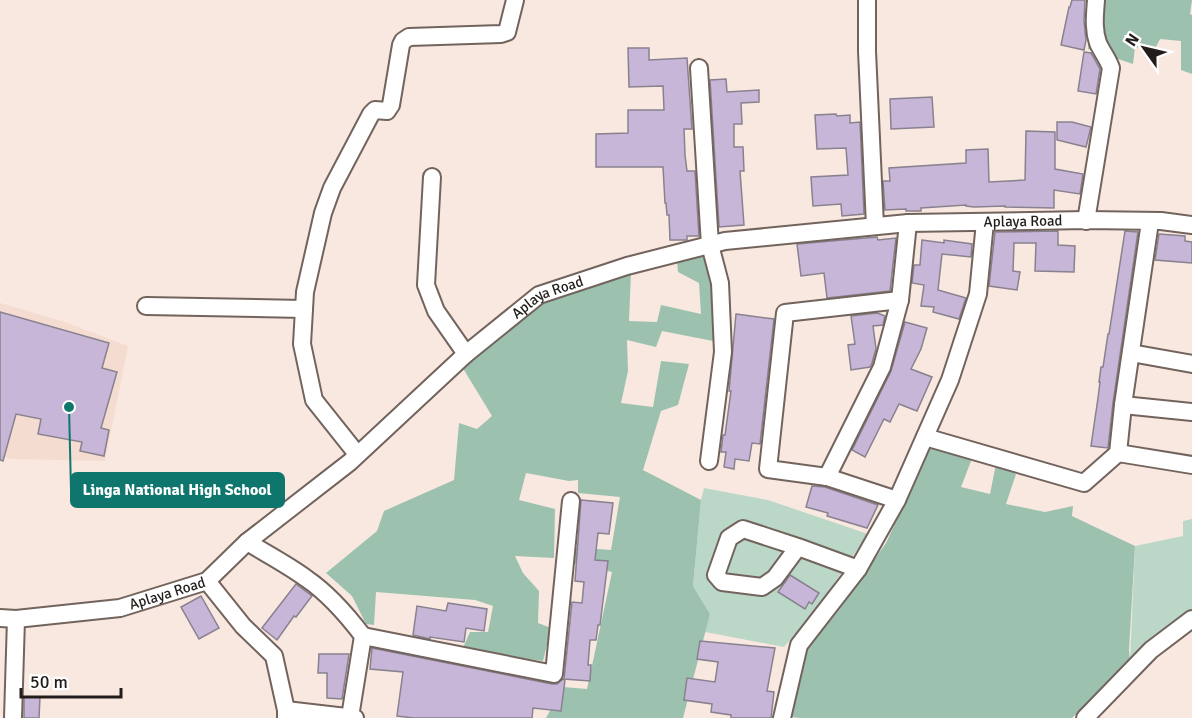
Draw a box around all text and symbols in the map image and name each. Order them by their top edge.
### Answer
north arrow [1114,18,1174,78]
text: N [1121,30,1144,50]
street label: Aplaya Road [983,211,1063,231]
street label: Aplaya Road [508,272,586,323]
callout: Linga National High School [71,473,284,507]
text: Linga National High School [82,480,272,500]
street label: Aplaya Road [127,573,208,614]
scale bar [21,661,122,699]
text: 50 m [30,671,68,693]

